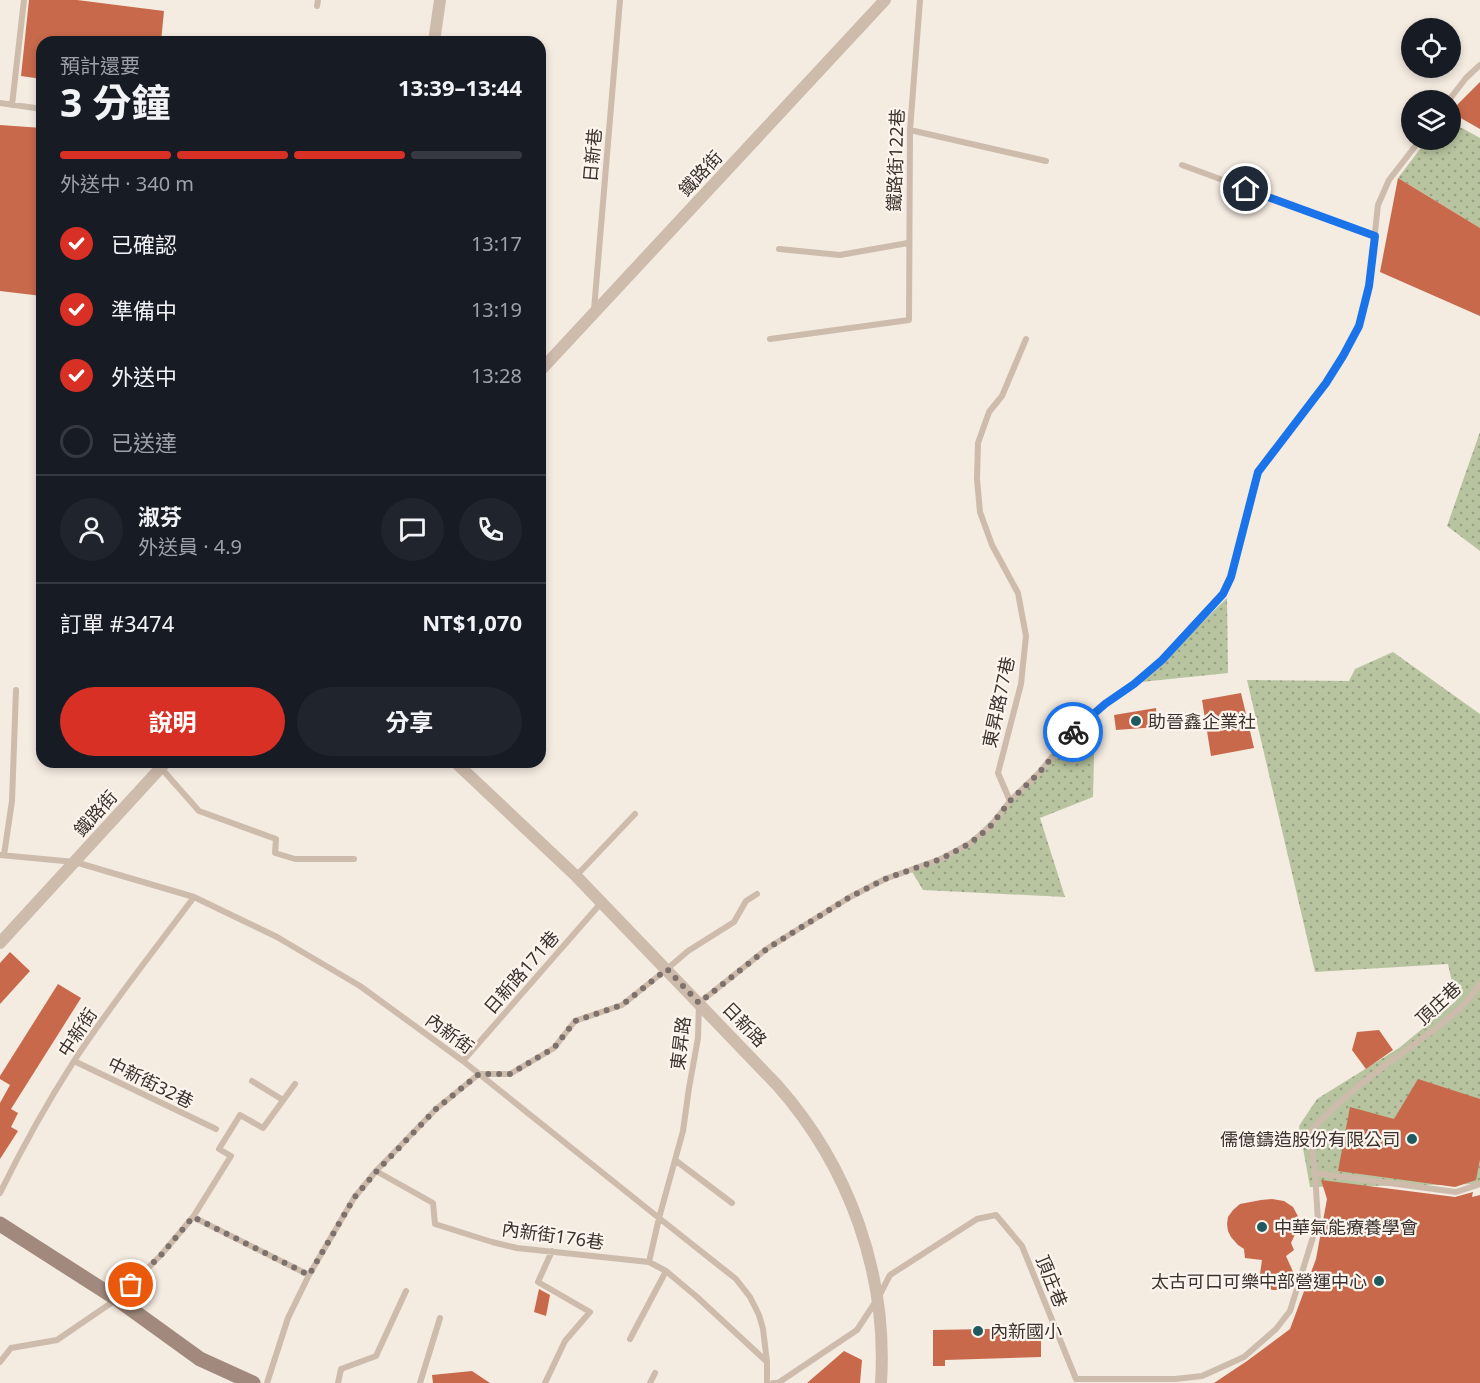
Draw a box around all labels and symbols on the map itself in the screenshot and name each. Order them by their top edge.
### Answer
street label: 鐵路街122巷 [881,108,909,212]
street label: 日新巷 [578,127,606,183]
street label: 鐵路街 [673,145,727,201]
pin [1220,163,1271,214]
street label: 東昇路77巷 [977,654,1019,750]
courier [1043,702,1103,762]
place label: 助晉鑫企業社 [1148,709,1256,733]
marker: 助晉鑫企業社 [1129,714,1143,728]
street label: 鐵路街 [68,785,122,841]
street label: 日新路171巷 [478,925,564,1019]
street label: 頂庄巷 [1410,976,1466,1030]
street label: 日新路 [718,996,772,1052]
street label: 中新街 [52,1003,102,1061]
street label: 內新街 [421,1007,479,1059]
street label: 東昇路 [665,1015,695,1071]
street label: 中新街32巷 [104,1051,198,1113]
place label: 儒億鑄造股份有限公司 [1220,1127,1400,1151]
marker: 儒億鑄造股份有限公司 [1405,1132,1419,1146]
place label: 中華氣能療養學會 [1274,1215,1418,1239]
street label: 內新街176巷 [500,1216,606,1254]
marker: 中華氣能療養學會 [1255,1220,1269,1234]
street label: 頂庄巷 [1031,1251,1073,1311]
pin [105,1259,156,1310]
place label: 太古可口可樂中部營運中心 [1151,1269,1367,1293]
marker: 太古可口可樂中部營運中心 [1372,1274,1386,1288]
place label: 內新國小 [990,1319,1062,1343]
marker: 內新國小 [971,1324,985,1338]

